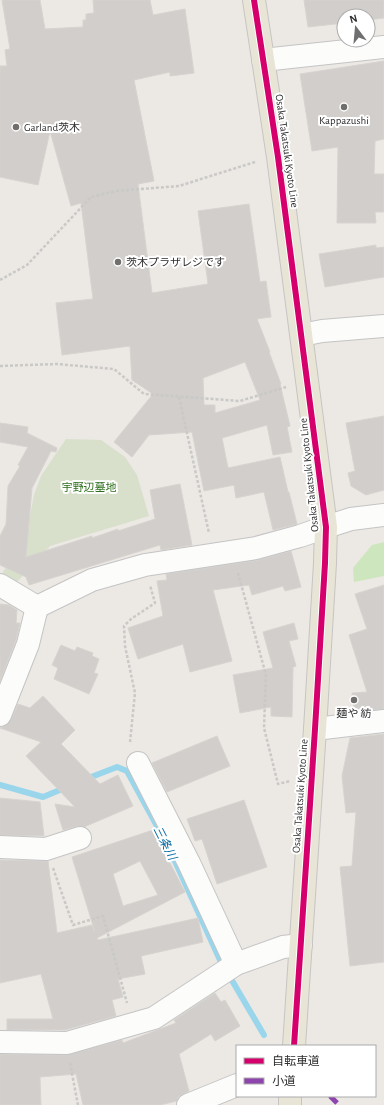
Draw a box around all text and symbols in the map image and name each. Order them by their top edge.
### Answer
north arrow [336,8,376,48]
text: N [348,13,359,25]
street label: Osaka Takatsuki Kyoto Line [274,94,300,208]
marker: Kappazushi [339,102,349,112]
place label: Kappazushi [319,115,369,126]
marker: Garland茨木 [11,122,21,132]
place label: Garland茨木 [24,122,80,133]
place label: 茨木プラザレジです [126,256,225,268]
marker: 茨木プラザレジです [113,257,123,267]
street label: Osaka Takatsuki Kyoto Line [298,418,320,532]
park label: 宇野辺墓地 [62,481,117,493]
marker: 麺や 紡 [349,695,359,705]
place label: 麺や 紡 [337,707,371,719]
street label: Osaka Takatsuki Kyoto Line [291,739,309,853]
water label: 三条川 [151,824,180,864]
legend [236,1045,376,1097]
text: 自転車道 [272,1054,320,1067]
text: 小道 [272,1074,296,1087]

